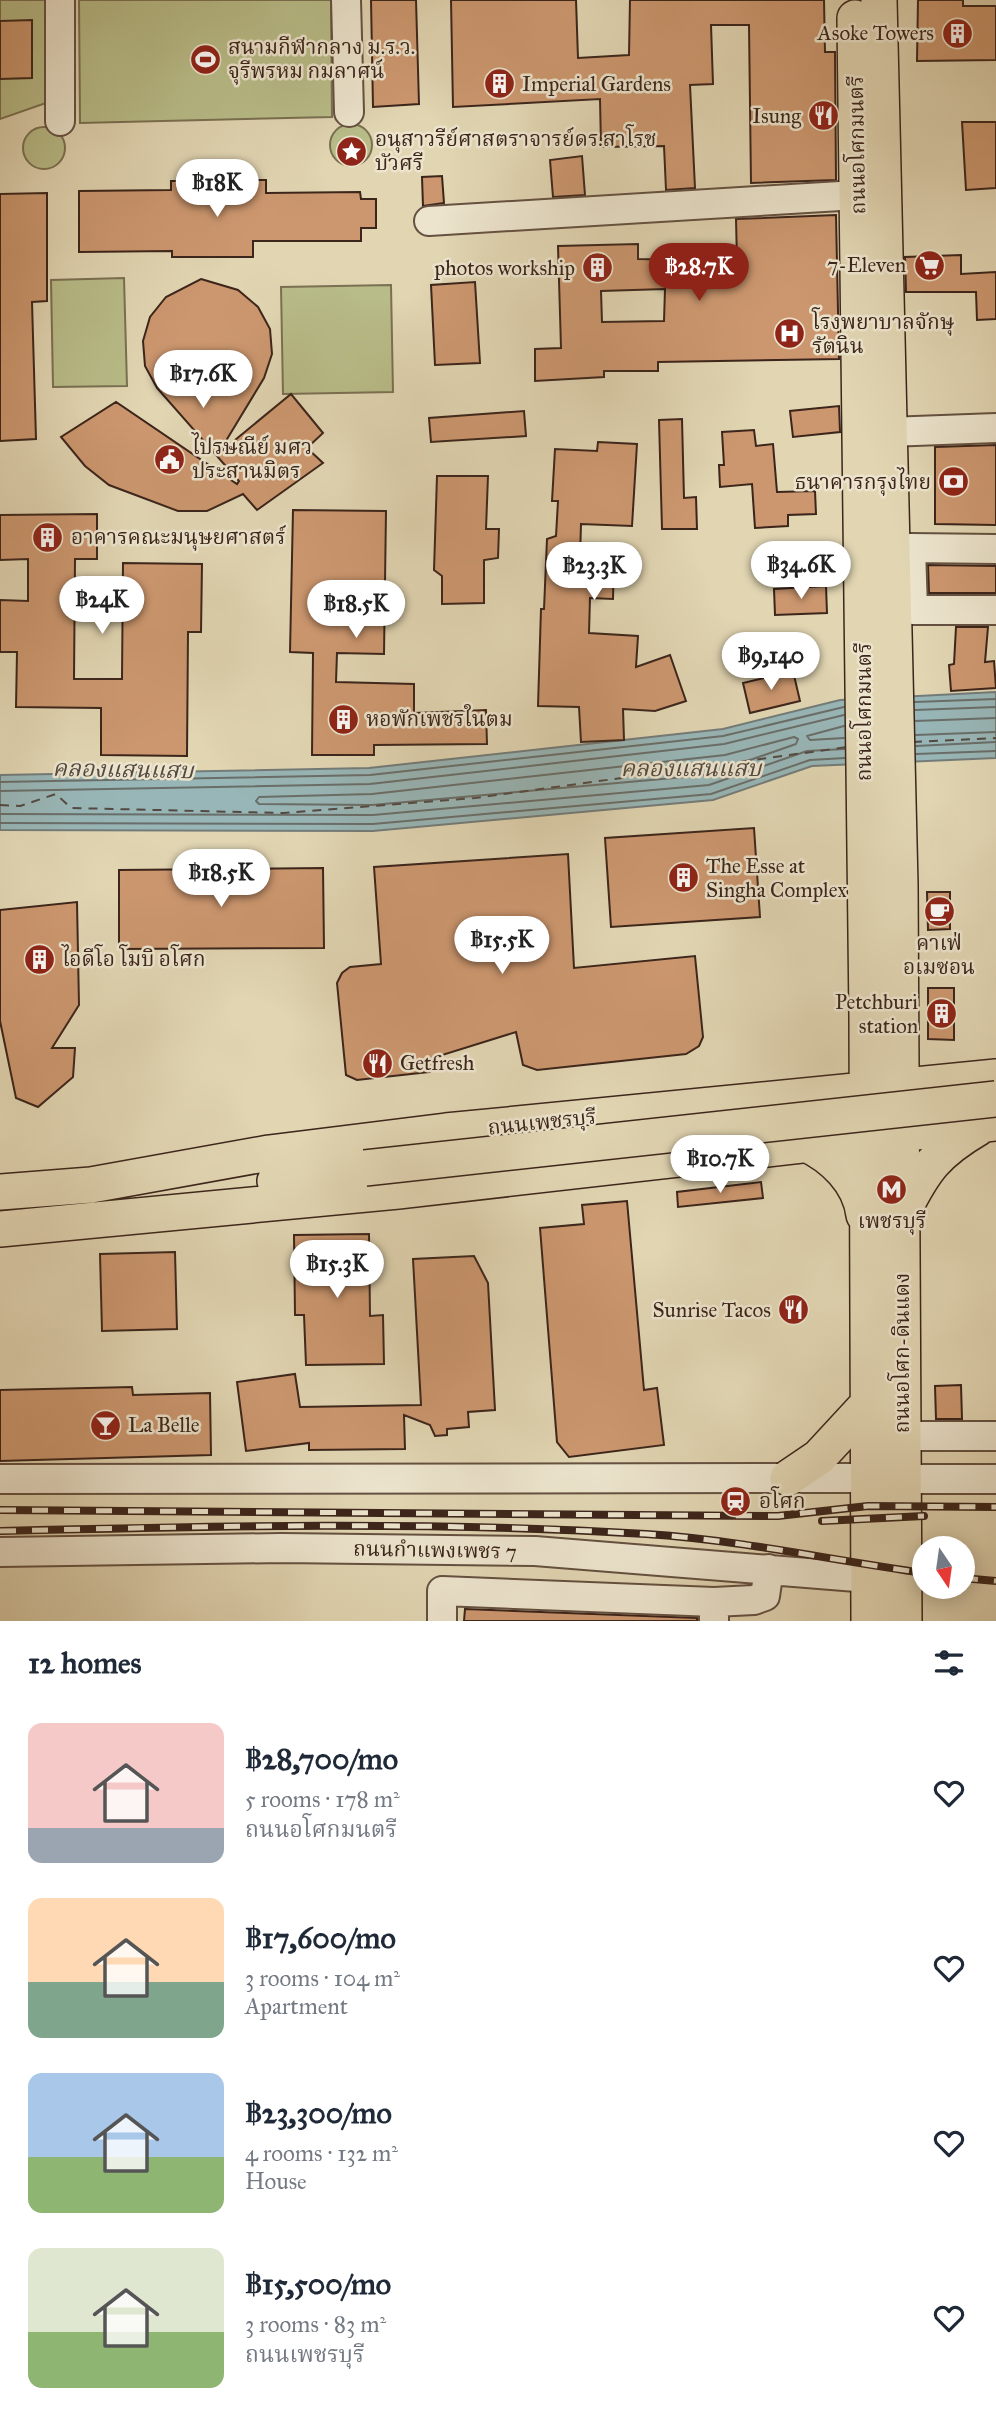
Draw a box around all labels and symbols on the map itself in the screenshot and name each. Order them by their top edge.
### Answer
building icon: Asoke Towers [940,16,974,50]
place label: Asoke Towers [817,20,934,46]
place label: สนามกีฬากลาง ม.ร.ว. จุรีพรหม กมลาศน์ [228,34,415,85]
sports icon: สนามกีฬากลาง ม.ร.ว. จุรีพรหม กมลาศน์ [188,42,222,76]
building icon: Imperial Gardens [482,67,516,101]
place label: Imperial Gardens [522,71,671,97]
street label: ถนนอโศกมนตรี [841,75,871,215]
restaurant icon: Isung [807,99,841,133]
place label: Isung [752,103,801,129]
place label: อนุสาวรีย์ศาสตราจารย์ดร.สาโรช บัวศรี [375,124,656,176]
place icon: อนุสาวรีย์ศาสตราจารย์ดร.สาโรช บัวศรี [335,134,369,168]
pin: ฿18K [176,160,258,219]
pin: ฿28.7K [642,244,756,303]
supermarket icon: 7-Eleven [912,248,946,282]
building icon: photos workship [581,251,615,285]
place label: 7-Eleven [827,252,906,278]
place label: photos workship [434,255,575,281]
place label: โรงพยาบาลจักษุ รัตนิน [811,307,955,359]
hospital icon: โรงพยาบาลจักษุ รัตนิน [772,317,806,351]
pin: ฿17.6K [146,350,260,410]
place label: ไปรษณีย์ มศว ประสานมิตร [191,432,312,484]
public building icon: ไปรษณีย์ มศว ประสานมิตร [152,442,186,476]
bank icon: ธนาคารกรุงไทย [937,465,971,499]
place label: ธนาคารกรุงไทย [794,467,931,496]
building icon: อาคารคณะมนุษยศาสตร์ [31,520,65,554]
place label: อาคารคณะมนุษยศาสตร์ [71,524,287,551]
pin: ฿23.3K [537,542,651,602]
pin: ฿34.6K [744,542,858,601]
pin: ฿24K [61,576,143,636]
pin: ฿18.5K [299,580,413,640]
pin: ฿9,140 [714,632,828,692]
street label: ถนนอโศกมนตรี [849,643,877,781]
building icon: หอพักเพชรในตม [326,702,360,736]
place label: หอพักเพชรในตม [366,704,513,732]
water label: คลองแสนแสบ [52,754,195,784]
water label: คลองแสนแสบ [621,754,763,782]
pin: ฿18.5K [164,850,278,909]
place label: The Esse at Singha Complex [706,853,847,903]
building icon: The Esse at Singha Complex [666,861,700,895]
cafe icon: คาเฟ่ อเมซอน [922,894,956,928]
pin: ฿15.5K [445,916,559,976]
place label: คาเฟ่ อเมซอน [903,930,975,980]
building icon: ไอดีโอ โมบิ อโศก [22,942,56,976]
place label: ไอดีโอ โมบิ อโศก [61,944,206,972]
place label: Petchburi station [835,989,918,1039]
building icon: Petchburi station [924,997,958,1031]
restaurant icon: Getfresh [360,1046,394,1080]
place label: Getfresh [400,1050,475,1076]
street label: ถนนเพชรบุรี [486,1103,598,1142]
pin: ฿10.7K [663,1136,777,1195]
metro station icon: เพชรบุรี [875,1172,909,1206]
place label: เพชรบุรี [858,1208,926,1235]
pin: ฿15.3K [280,1240,394,1300]
street label: ถนนอโศก-ดินแดง [887,1273,915,1433]
restaurant icon: Sunrise Tacos [777,1293,811,1327]
place label: Sunrise Tacos [653,1297,771,1323]
bar icon: La Belle [88,1408,122,1442]
place label: La Belle [128,1412,200,1438]
station icon: อโศก [719,1484,753,1518]
place label: อโศก [759,1486,806,1514]
street label: ถนนกำแพงเพชร 7 [353,1536,517,1564]
north arrow [912,1536,975,1600]

